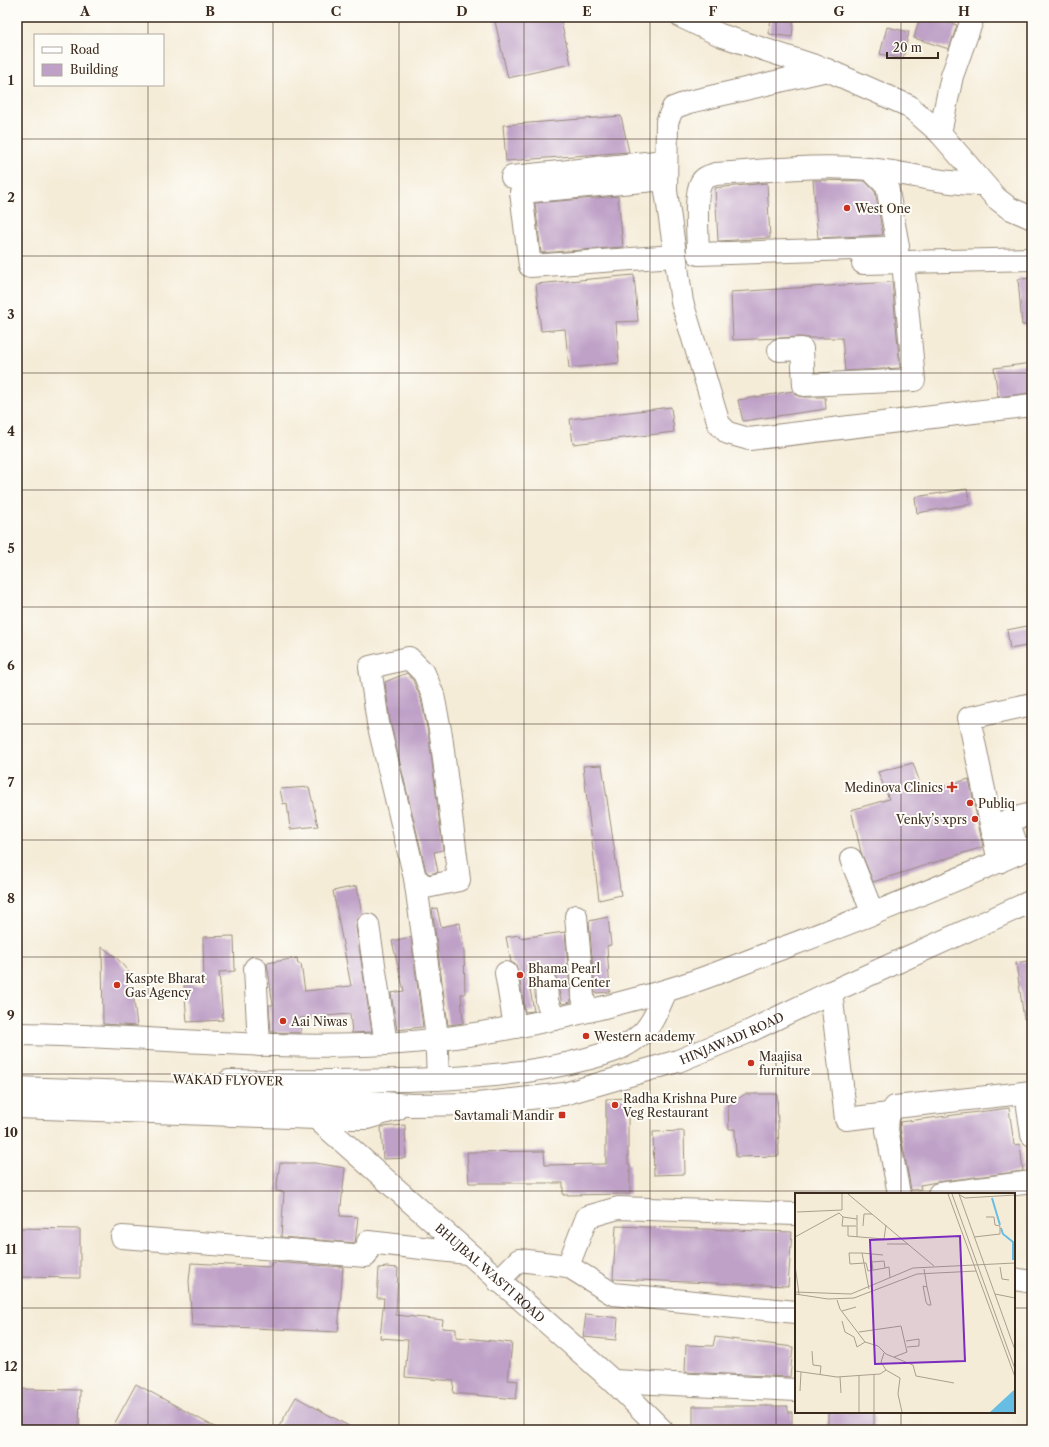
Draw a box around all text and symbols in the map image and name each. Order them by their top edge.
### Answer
text: A [79,3,91,19]
text: B [205,3,215,19]
text: C [331,3,341,19]
text: D [456,3,468,19]
text: E [582,3,592,19]
text: F [709,3,718,19]
text: G [833,3,845,19]
text: H [958,3,970,19]
legend [34,34,164,86]
scale bar [887,34,938,60]
text: 20 m [893,40,922,55]
text: Road [70,42,100,57]
text: Building [70,62,118,77]
text: 1 [8,72,14,88]
text: 2 [7,189,15,205]
place label: West One [854,201,911,216]
marker: West One [842,203,852,213]
text: 3 [7,306,15,322]
text: 4 [7,423,15,439]
text: 5 [7,540,15,556]
text: 6 [7,657,15,673]
text: 7 [8,774,15,790]
place label: Medinova Clinics [844,780,943,795]
marker: Medinova Clinics [946,781,958,793]
place label: Publiq [978,796,1016,811]
marker: Publiq [965,798,975,808]
place label: Venky’s xprs [895,812,967,827]
marker: Venky’s xprs [970,814,980,824]
text: 8 [7,890,15,906]
place label: Bhama Pearl Bhama Center [528,961,610,990]
marker: Bhama Pearl Bhama Center [515,970,525,980]
place label: Kaspte Bharat Gas Agency [125,971,206,1000]
marker: Kaspte Bharat Gas Agency [112,980,122,990]
text: 9 [7,1007,15,1023]
street label: HINJAWADI ROAD [677,1008,786,1067]
place label: Aai Niwas [290,1014,348,1029]
marker: Aai Niwas [278,1016,288,1026]
place label: Western academy [593,1029,696,1044]
marker: Western academy [581,1031,591,1041]
place label: Maajisa furniture [759,1049,810,1078]
marker: Maajisa furniture [746,1058,756,1068]
street label: WAKAD FLYOVER [172,1072,284,1088]
place label: Radha Krishna Pure Veg Restaurant [622,1091,737,1120]
marker: Radha Krishna Pure Veg Restaurant [610,1100,620,1110]
place label: Savtamali Mandir [454,1108,554,1123]
marker: Savtamali Mandir [557,1110,567,1120]
text: 10 [4,1124,18,1140]
inset map [795,1193,1015,1413]
street label: BHUJBAL WASTI ROAD [432,1220,549,1325]
text: 11 [5,1241,17,1257]
text: 12 [4,1358,18,1374]

